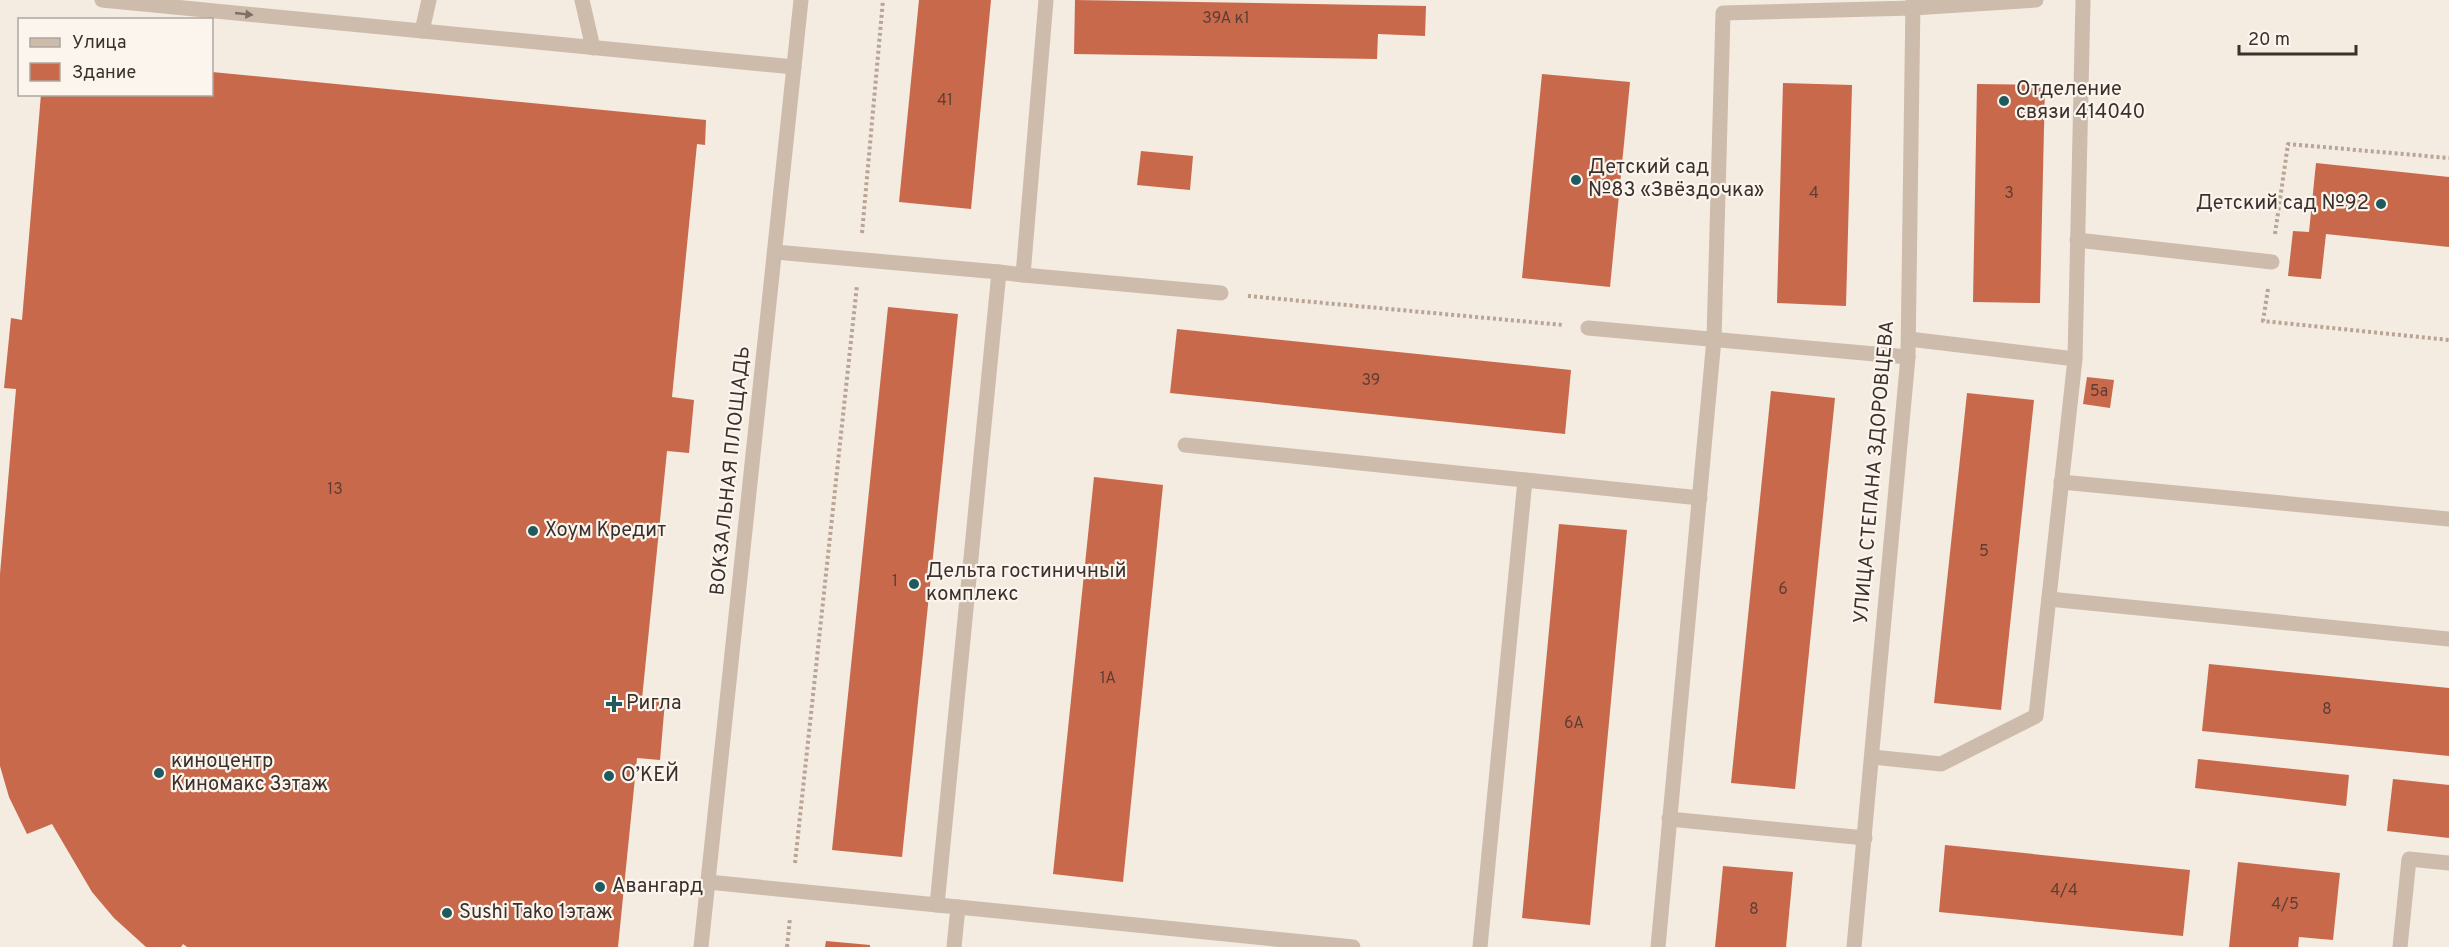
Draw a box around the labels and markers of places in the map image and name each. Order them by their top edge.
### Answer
place label: Отделение связи 414040 [2016,77,2145,126]
marker: Отделение связи 414040 [1997,94,2011,108]
place label: Детский сад №83 «Звёздочка» [1588,155,1764,204]
marker: Детский сад №83 «Звёздочка» [1569,173,1583,187]
place label: Детский сад №92 [2196,191,2369,217]
marker: Детский сад №92 [2374,197,2388,211]
place label: Хоум Кредит [545,518,666,544]
marker: Хоум Кредит [526,524,540,538]
place label: Дельта гостиничный комплекс [926,559,1127,608]
marker: Дельта гостиничный комплекс [907,577,921,591]
place label: Ригла [626,691,681,717]
marker: Ригла [607,697,621,711]
place label: киноцентр Киномакс 3этаж [171,749,328,798]
place label: О’КЕЙ [621,761,679,789]
marker: киноцентр Киномакс 3этаж [152,766,166,780]
marker: О’КЕЙ [602,769,616,783]
place label: Авангард [612,874,703,900]
marker: Авангард [593,880,607,894]
place label: Sushi Tako 1этаж [459,900,613,926]
marker: Sushi Tako 1этаж [440,906,454,920]

